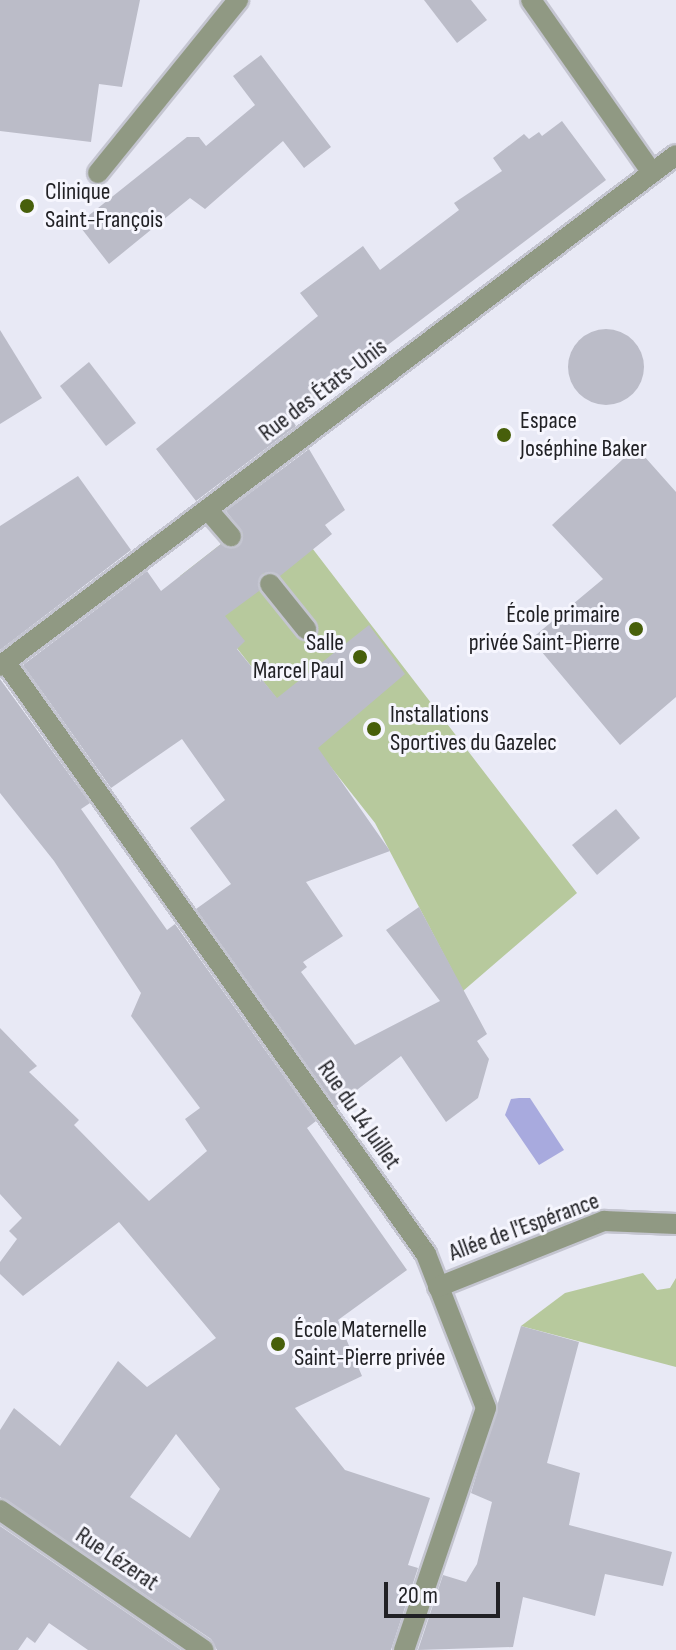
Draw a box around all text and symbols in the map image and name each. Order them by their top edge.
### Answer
place label: Clinique Saint-François [45,178,163,234]
marker: Clinique Saint-François [16,195,38,217]
street label: Rue des États-Unis [253,332,393,448]
place label: Espace Joséphine Baker [520,407,647,463]
marker: Espace Joséphine Baker [495,426,513,444]
place label: École primaire privée Saint-Pierre [469,601,620,657]
marker: École primaire privée Saint-Pierre [627,620,645,638]
place label: Salle Marcel Paul [253,629,344,685]
marker: Salle Marcel Paul [351,648,369,666]
place label: Installations Sportives du Gazelec [390,701,557,757]
marker: Installations Sportives du Gazelec [365,720,383,738]
street label: Rue du 14 Juillet [311,1055,407,1175]
street label: Allée de l'Espérance [445,1187,603,1267]
place label: École Maternelle Saint-Pierre privée [294,1316,445,1372]
marker: École Maternelle Saint-Pierre privée [269,1335,287,1353]
street label: Rue Lézerat [70,1521,164,1597]
scale bar [388,1566,504,1616]
text: 20 m [398,1581,438,1610]

